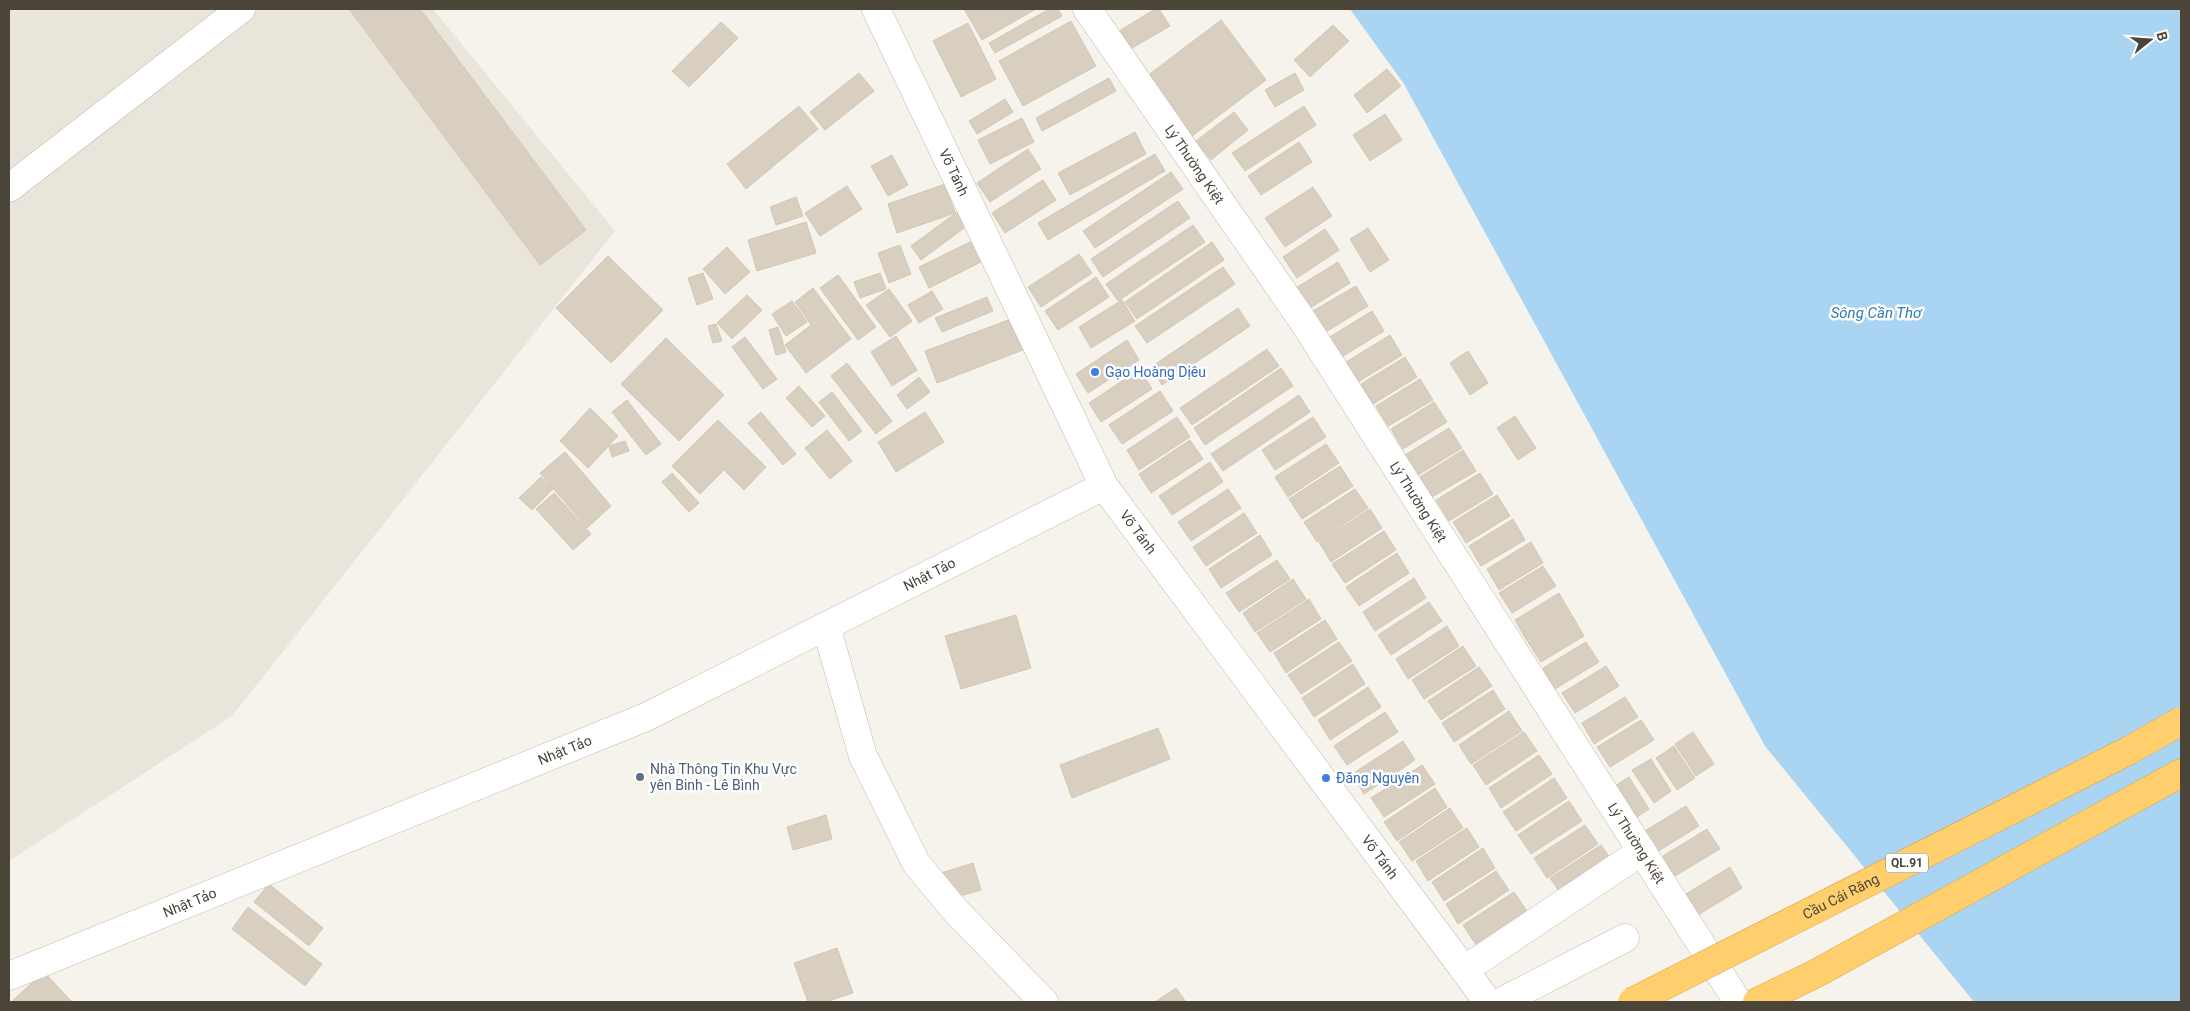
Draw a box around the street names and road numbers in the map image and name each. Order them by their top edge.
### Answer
street label: Lý Thường Kiệt [1162,122,1228,207]
street label: Võ Tánh [936,146,972,199]
street label: Lý Thường Kiệt [1387,458,1450,545]
street label: Võ Tánh [1117,507,1160,557]
street label: Nhật Tảo [901,554,958,594]
street label: Nhật Tảo [536,732,594,768]
street label: Lý Thường Kiệt [1605,800,1668,887]
street label: Võ Tánh [1359,832,1401,882]
road number: QL.91 [1886,854,1928,872]
street label: Cầu Cái Răng [1800,870,1882,922]
street label: Nhật Tảo [161,885,219,921]

